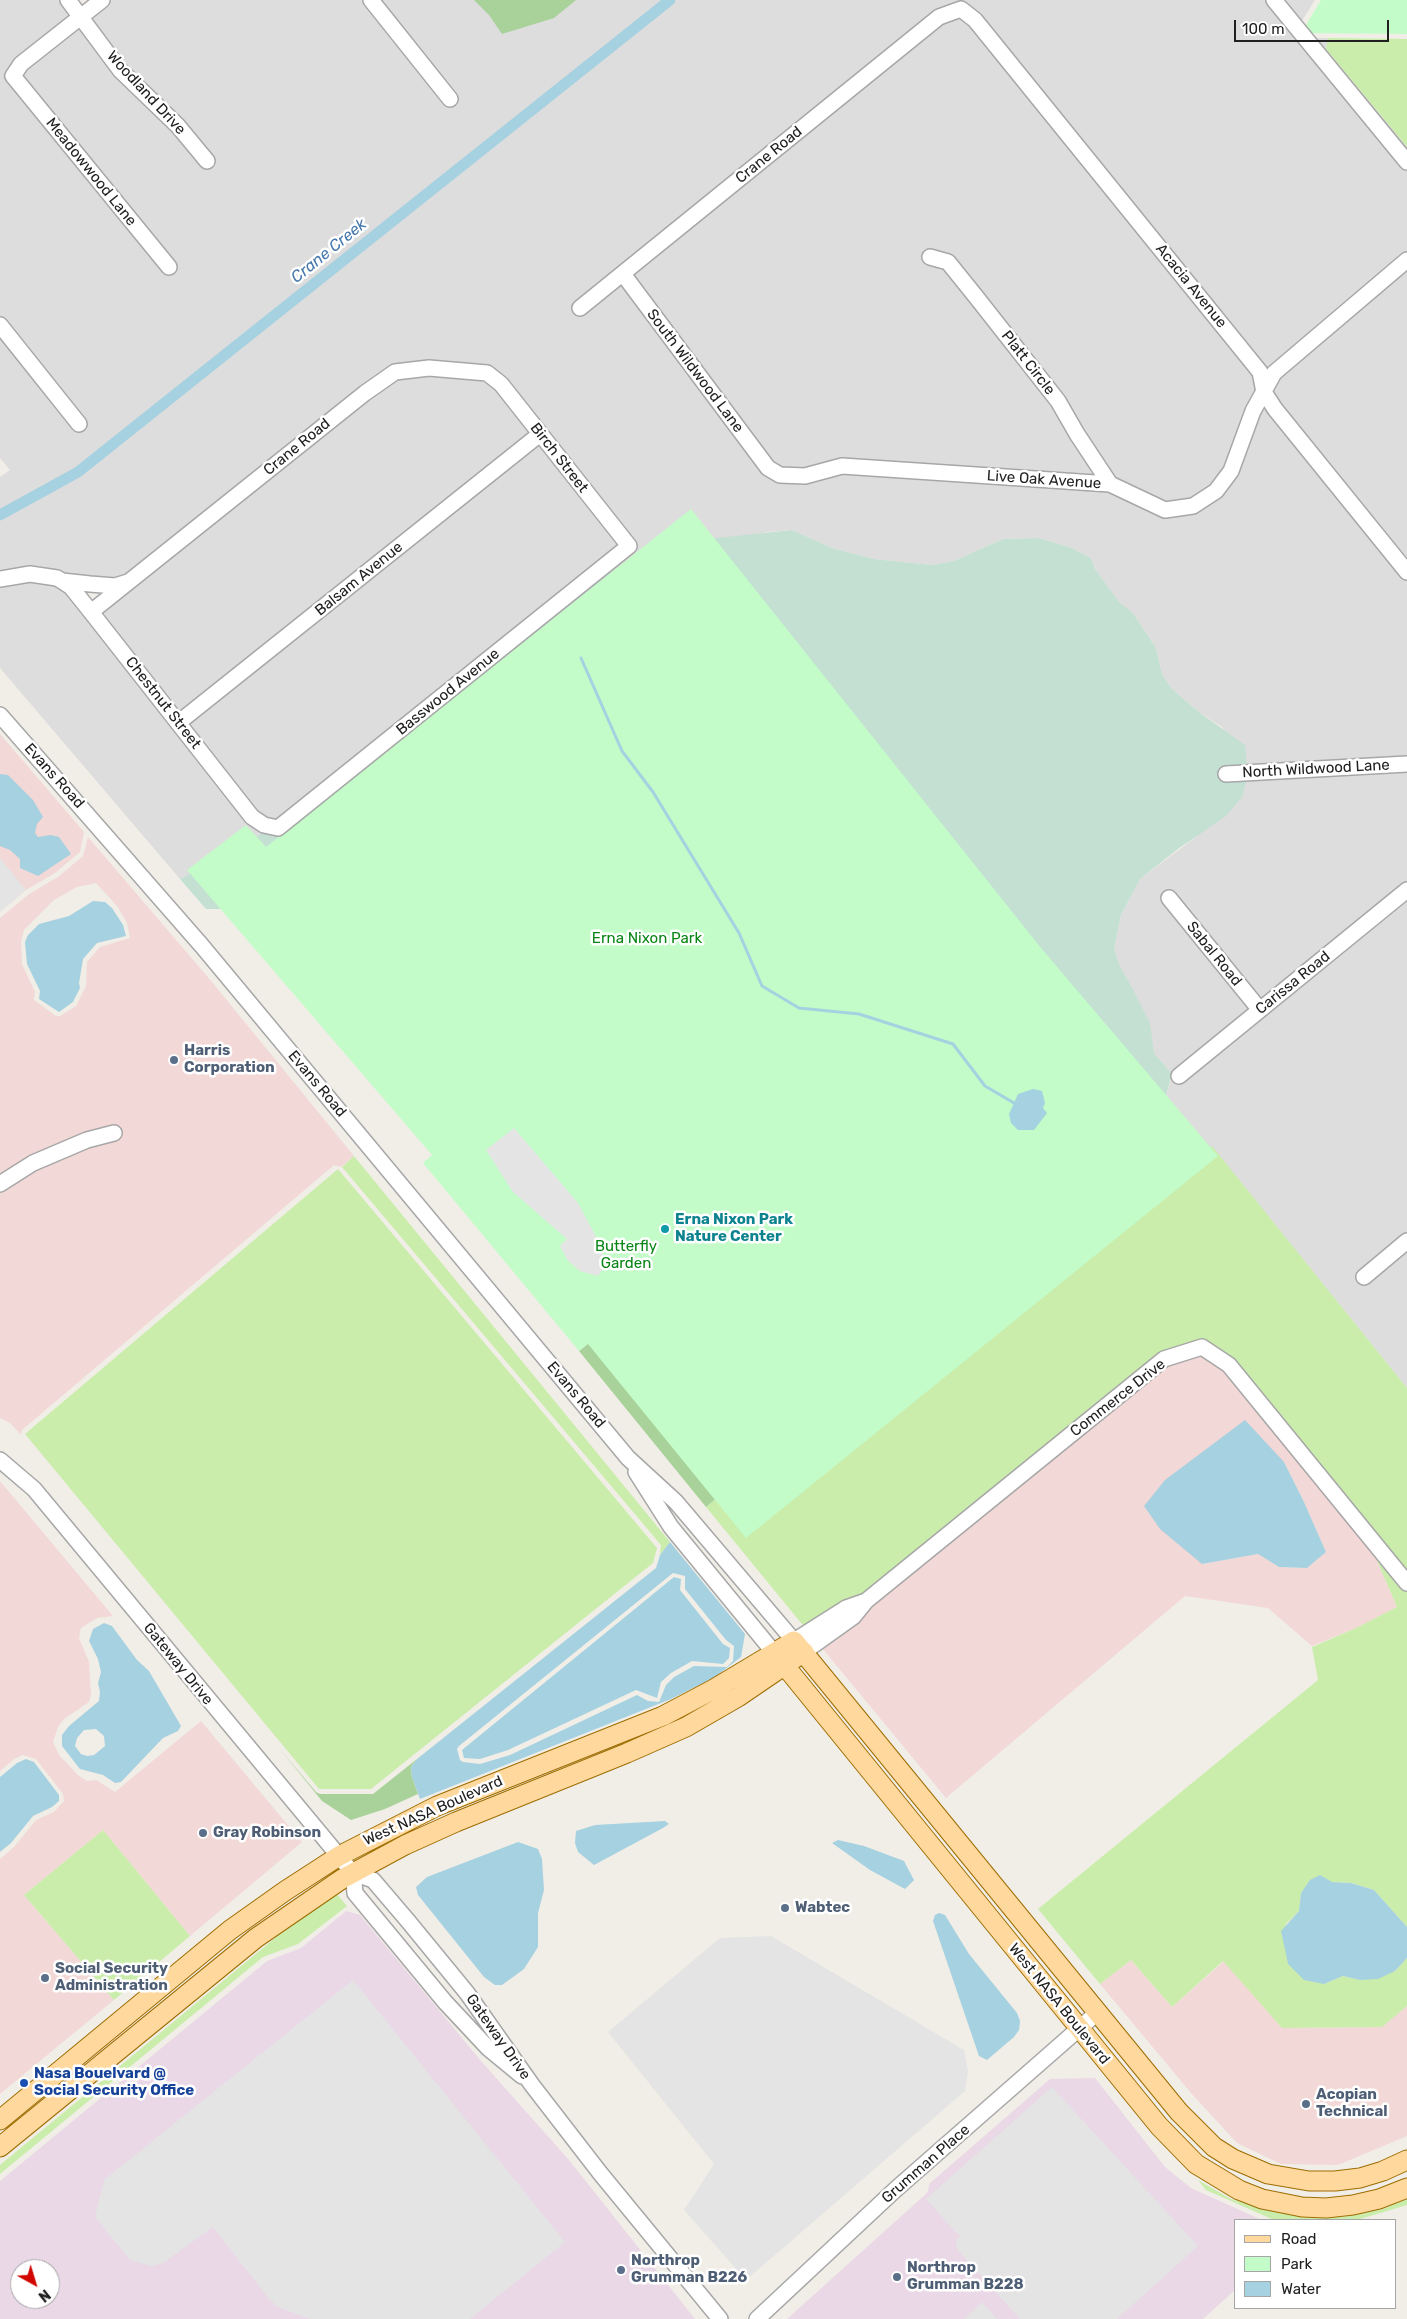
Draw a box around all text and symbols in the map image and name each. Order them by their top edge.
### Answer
scale bar [1237,10,1392,42]
text: 100 m [1242,20,1284,38]
street label: Woodland Drive [103,48,189,138]
street label: Meadowwood Lane [42,114,140,230]
street label: Crane Road [732,123,806,187]
water label: Crane Creek [287,215,371,287]
street label: Acacia Avenue [1152,240,1230,332]
street label: South Wildwood Lane [643,306,747,436]
street label: Platt Circle [997,327,1059,399]
street label: Crane Road [260,415,334,479]
street label: Birch Street [526,419,592,497]
street label: Live Oak Avenue [986,467,1102,493]
street label: Balsam Avenue [312,538,406,620]
street label: Basswood Avenue [393,645,503,739]
street label: Chestnut Street [121,653,205,753]
street label: Evans Road [20,740,88,812]
street label: North Wildwood Lane [1242,756,1390,782]
street label: Sabal Road [1183,918,1245,990]
park label: Erna Nixon Park [592,930,702,948]
street label: Carissa Road [1252,948,1334,1018]
place label: Harris Corporation [184,1042,275,1077]
street label: Evans Road [284,1047,350,1121]
marker: Harris Corporation [168,1054,180,1066]
place label: Erna Nixon Park Nature Center [675,1211,793,1246]
marker: Erna Nixon Park Nature Center [659,1223,671,1235]
park label: Butterfly Garden [595,1238,657,1273]
street label: Commerce Drive [1067,1355,1169,1441]
street label: Evans Road [543,1358,609,1432]
street label: Gateway Drive [139,1619,217,1709]
street label: West NASA Boulevard [361,1772,505,1850]
place label: Gray Robinson [213,1824,321,1842]
marker: Gray Robinson [197,1827,209,1839]
place label: Wabtec [795,1899,850,1917]
marker: Wabtec [779,1902,791,1914]
street label: West NASA Boulevard [1005,1940,1113,2068]
place label: Social Security Administration [55,1960,168,1995]
marker: Social Security Administration [39,1972,51,1984]
street label: Gateway Drive [462,1991,534,2083]
place label: Nasa Bouelvard @ Social Security Office [34,2065,194,2100]
marker: Nasa Bouelvard @ Social Security Office [18,2077,30,2089]
place label: Acopian Technical [1316,2086,1388,2121]
marker: Acopian Technical [1300,2098,1312,2110]
street label: Grumman Place [878,2121,974,2207]
legend [1234,2219,1397,2309]
text: Road [1281,2230,1317,2248]
place label: Northrop Grumman B226 [631,2252,747,2287]
text: Park [1281,2255,1312,2273]
north arrow [10,2259,60,2309]
place label: Northrop Grumman B228 [907,2259,1024,2294]
marker: Northrop Grumman B226 [615,2264,627,2276]
marker: Northrop Grumman B228 [891,2271,903,2283]
text: Water [1281,2280,1321,2298]
text: N [35,2285,53,2305]

